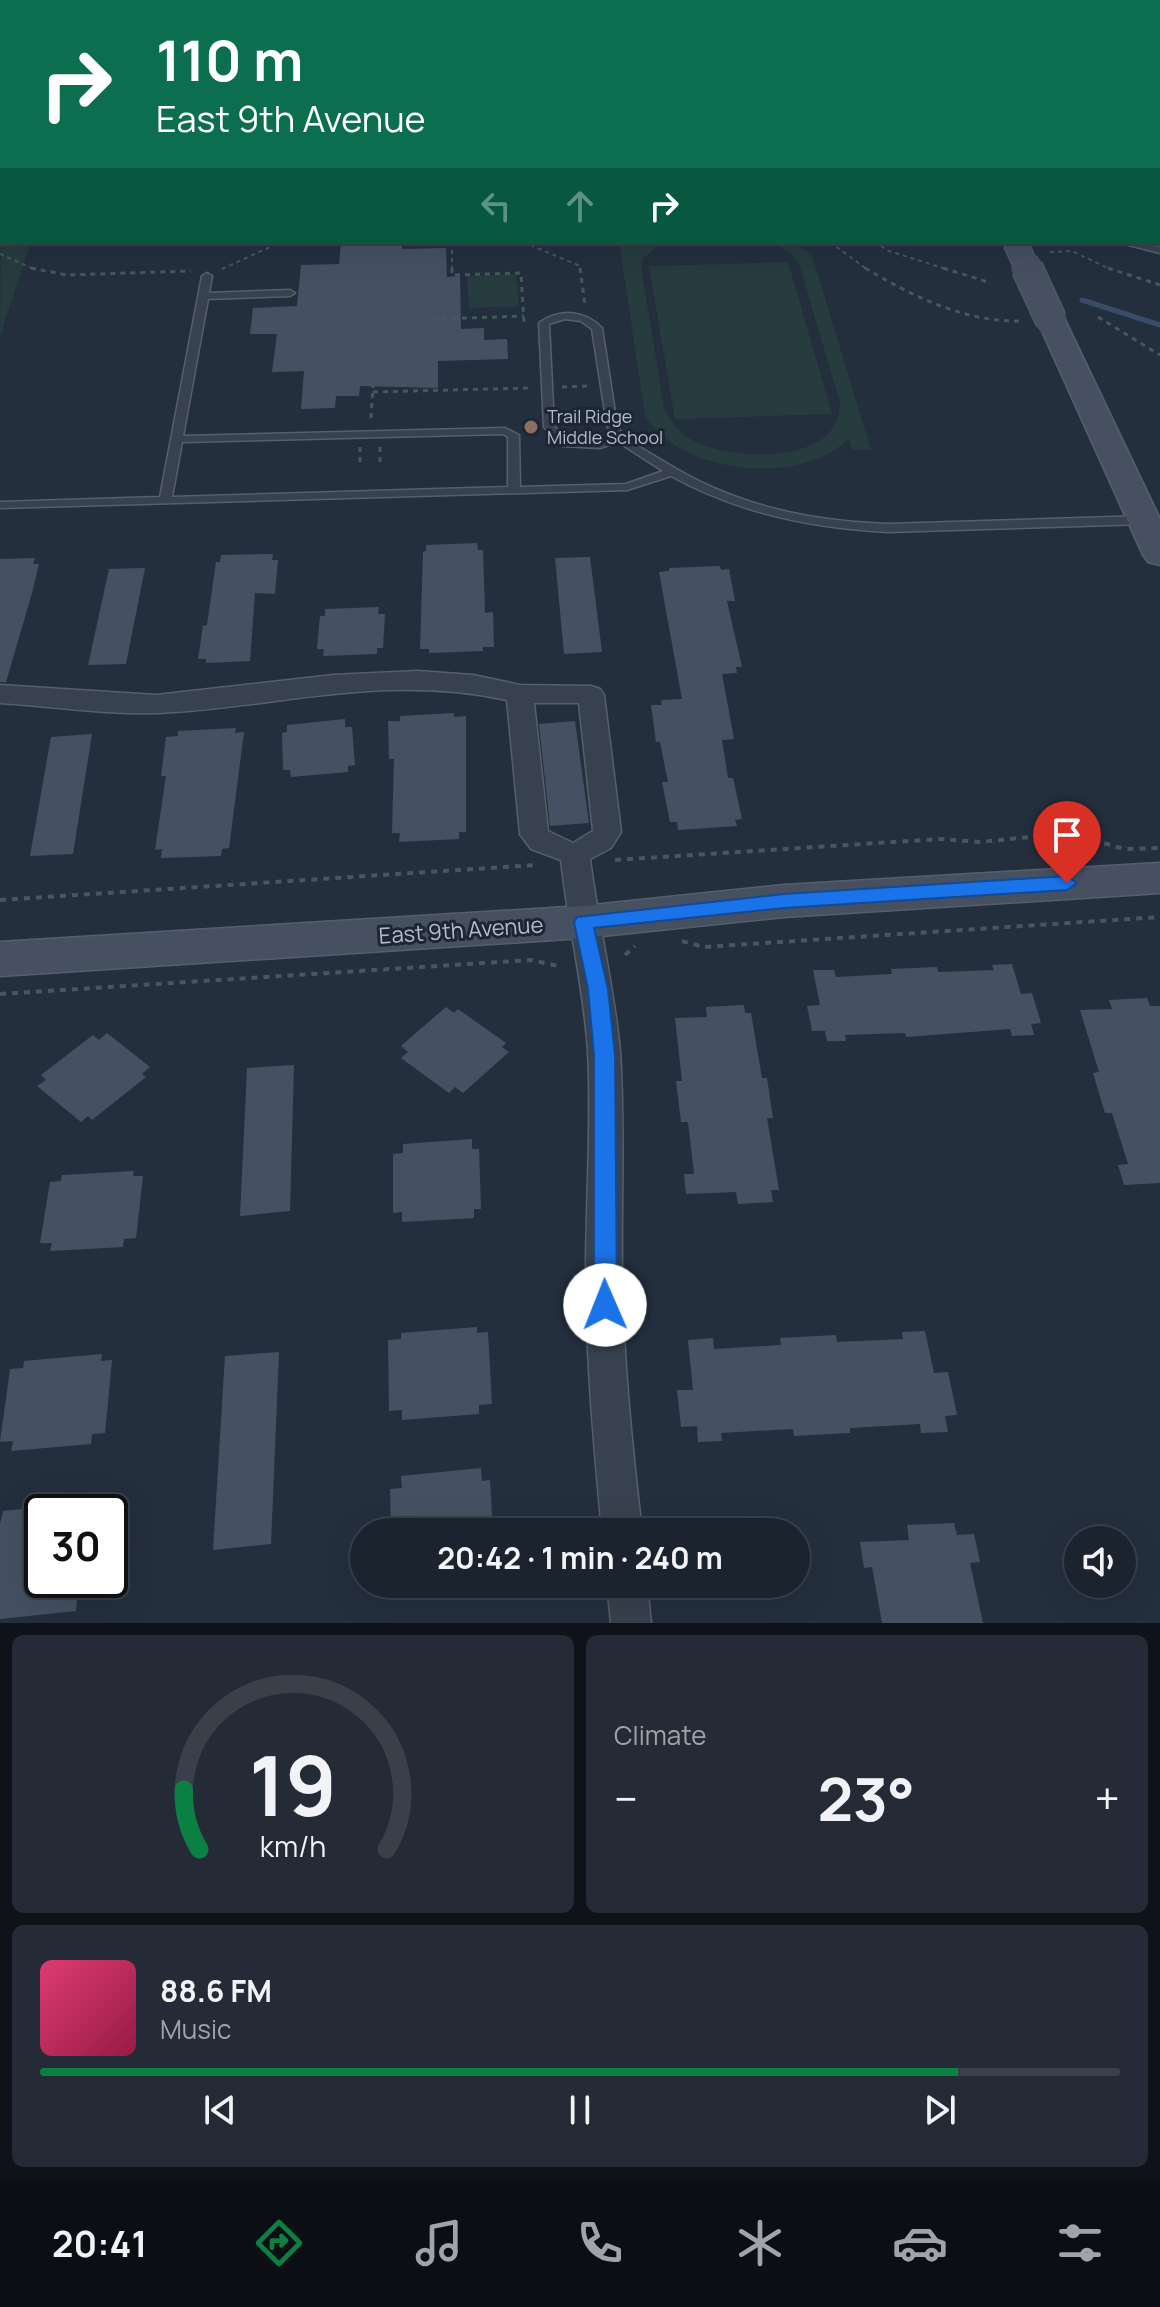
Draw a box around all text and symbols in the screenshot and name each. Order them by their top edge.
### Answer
text: 110 m [156,21,303,98]
icon: right [24,32,128,136]
text: East 9th Avenue [156,94,426,143]
icon: left [474,184,518,228]
icon: ahead [558,184,602,228]
icon: right [642,184,686,228]
place label: Trail Ridge Middle School [547,404,663,449]
marker: Trail Ridge Middle School [522,418,540,436]
pin [1033,801,1101,883]
icon: arrive [1045,813,1089,857]
street label: East 9th Avenue [378,909,544,951]
position arrow [563,1263,647,1347]
speed limit sign: 30 [24,1494,128,1598]
map controls [1064,1526,1136,1598]
button: sound [1064,1526,1136,1598]
text: 20:42 · 1 min · 240 m [437,1537,723,1578]
text: Climate [614,1717,706,1753]
text: 19 [249,1727,337,1841]
text: 23° [817,1757,915,1839]
text: − [614,1768,638,1828]
text: + [1095,1768,1120,1828]
text: km/h [260,1827,326,1866]
text: 88.6 FM [160,1970,272,2011]
text: Music [160,2011,231,2047]
icon: previous [198,2088,242,2132]
icon: pause [558,2088,602,2132]
icon: next [918,2088,962,2132]
icon: directions [251,2215,307,2271]
icon: music [411,2215,467,2271]
icon: phone [572,2215,628,2271]
icon: climate [732,2215,788,2271]
icon: car [892,2215,948,2271]
icon: filters [1052,2215,1108,2271]
text: 20:41 [52,2219,147,2268]

